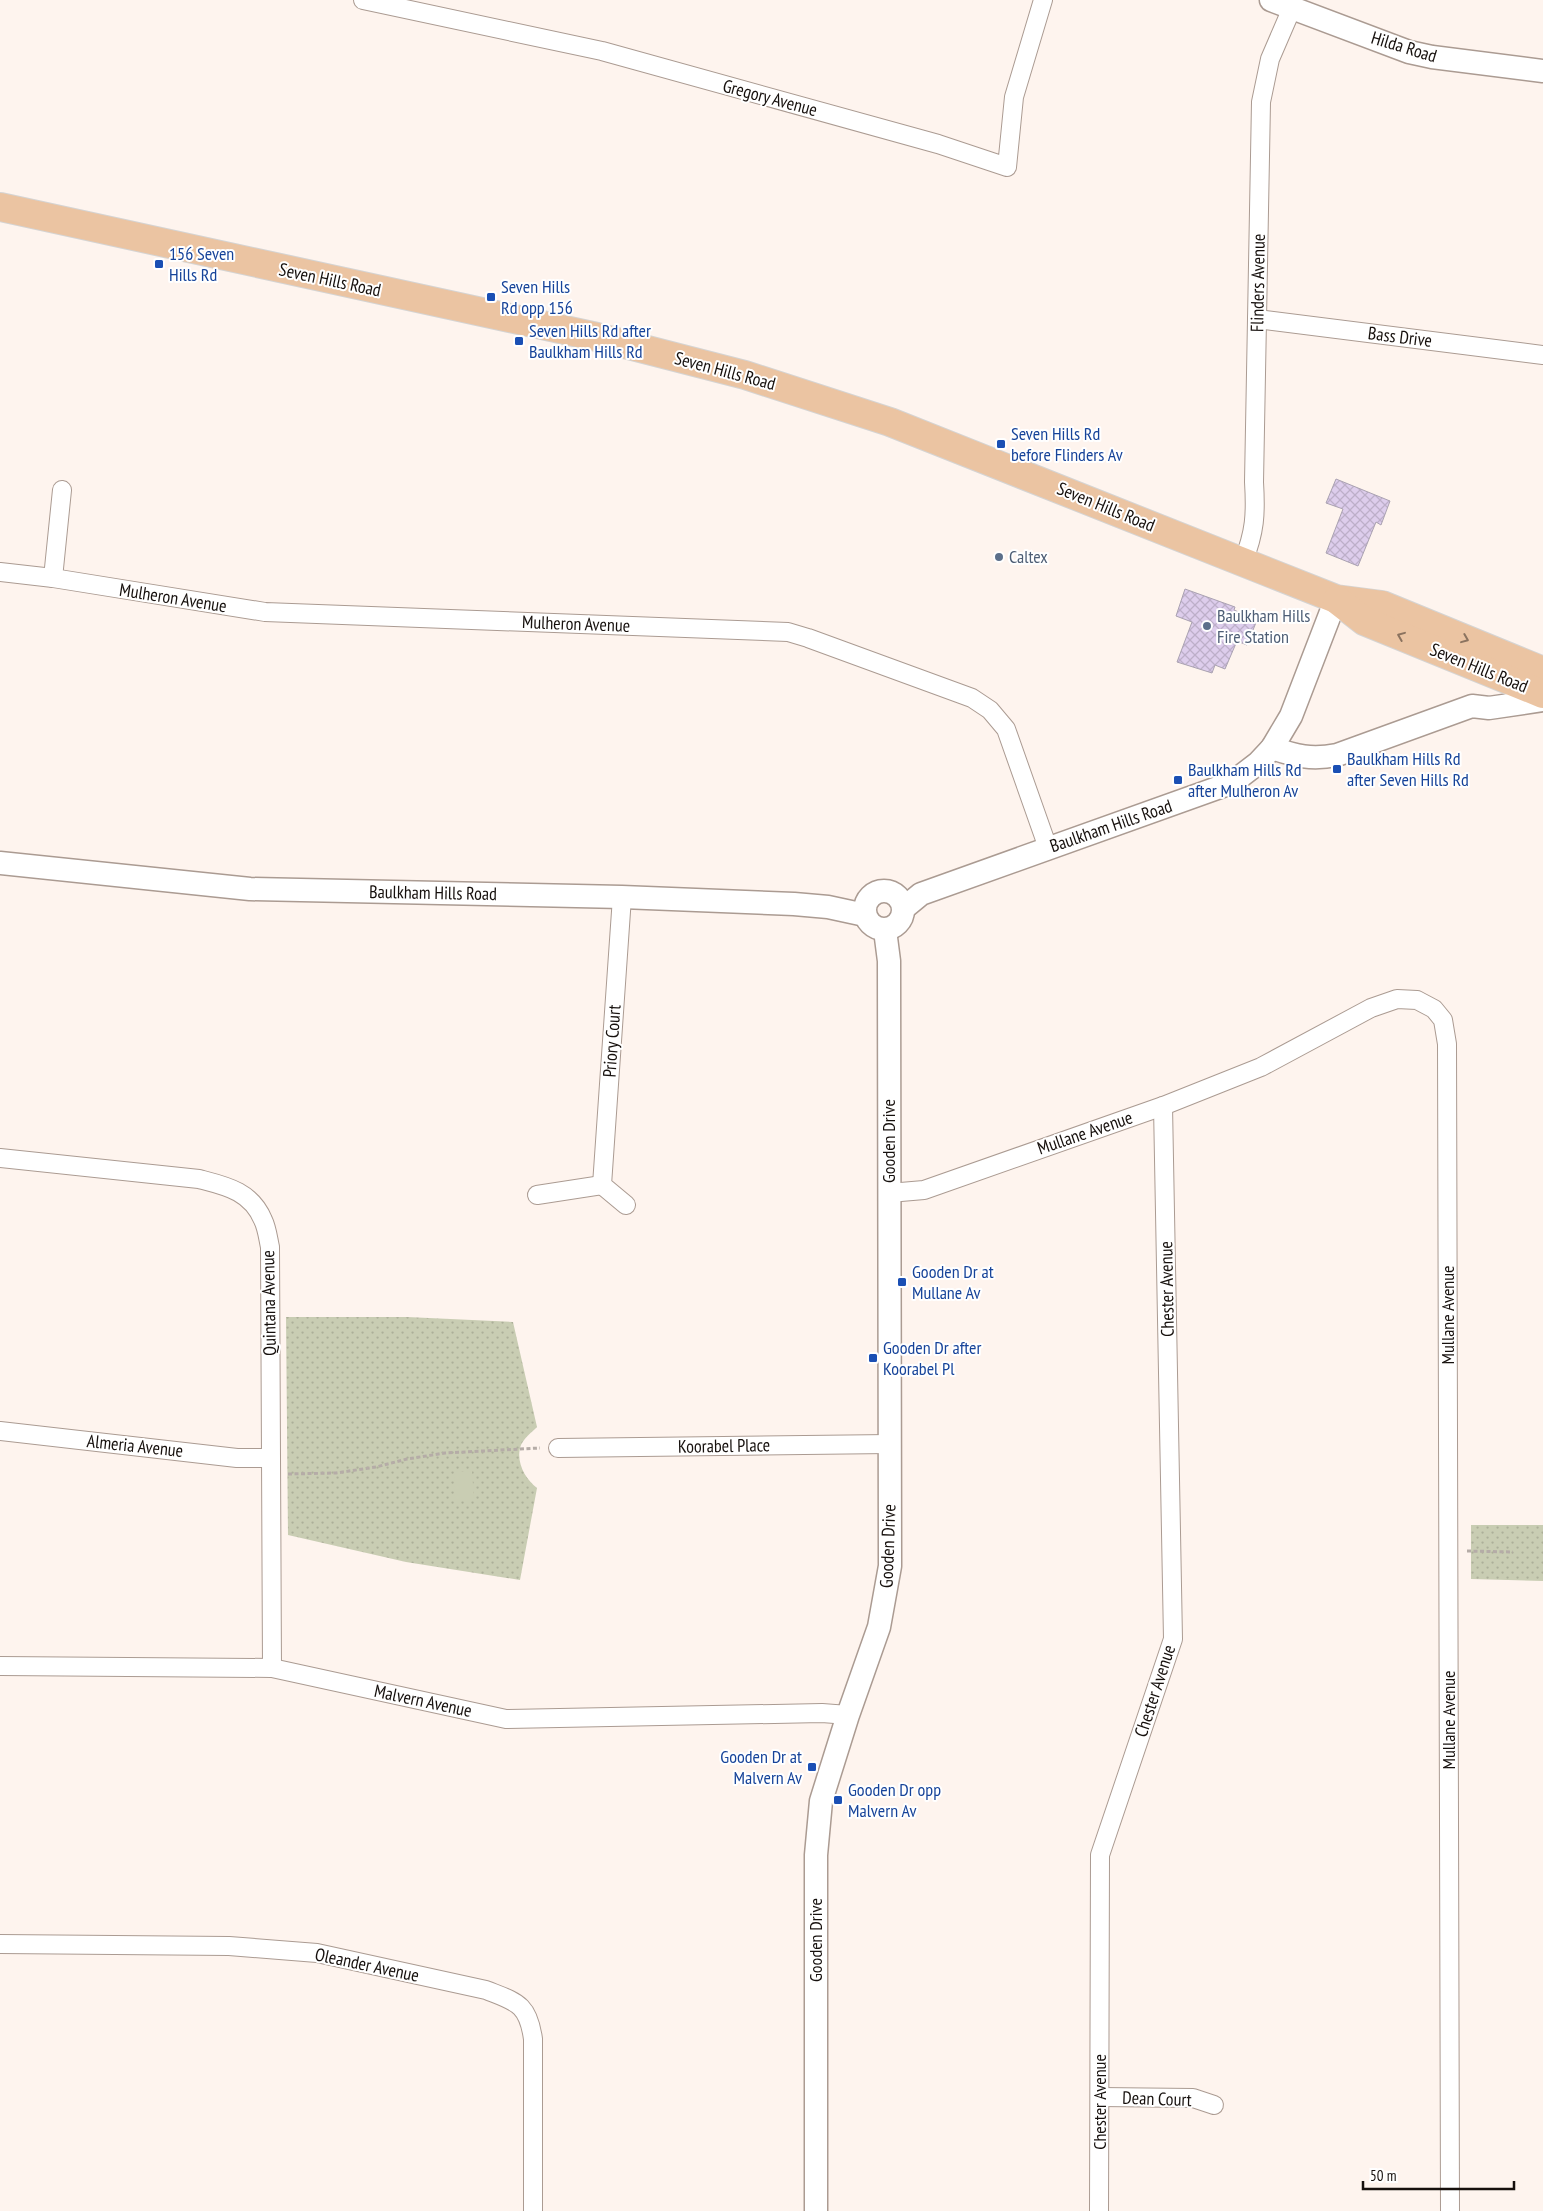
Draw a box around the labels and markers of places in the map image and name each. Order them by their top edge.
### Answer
place label: 156 Seven Hills Rd [169,242,234,286]
marker: 156 Seven Hills Rd [153,258,165,270]
place label: Seven Hills Rd opp 156 [501,275,573,319]
marker: Seven Hills Rd opp 156 [485,291,497,303]
place label: Seven Hills Rd after Baulkham Hills Rd [529,319,651,363]
marker: Seven Hills Rd after Baulkham Hills Rd [513,335,525,347]
place label: Seven Hills Rd before Flinders Av [1011,422,1123,466]
marker: Seven Hills Rd before Flinders Av [995,438,1007,450]
place label: Caltex [1009,545,1048,568]
marker: Caltex [993,551,1005,563]
place label: Baulkham Hills Fire Station [1217,604,1310,648]
marker: Baulkham Hills Fire Station [1201,620,1213,632]
place label: Baulkham Hills Rd after Seven Hills Rd [1347,747,1469,791]
place label: Baulkham Hills Rd after Mulheron Av [1188,758,1302,802]
marker: Baulkham Hills Rd after Seven Hills Rd [1331,763,1343,775]
marker: Baulkham Hills Rd after Mulheron Av [1172,774,1184,786]
place label: Gooden Dr at Mullane Av [912,1260,994,1304]
marker: Gooden Dr at Mullane Av [896,1276,908,1288]
place label: Gooden Dr after Koorabel Pl [883,1336,981,1380]
marker: Gooden Dr after Koorabel Pl [867,1352,879,1364]
place label: Gooden Dr at Malvern Av [720,1745,802,1789]
marker: Gooden Dr at Malvern Av [806,1761,818,1773]
place label: Gooden Dr opp Malvern Av [848,1778,941,1822]
marker: Gooden Dr opp Malvern Av [832,1794,844,1806]

